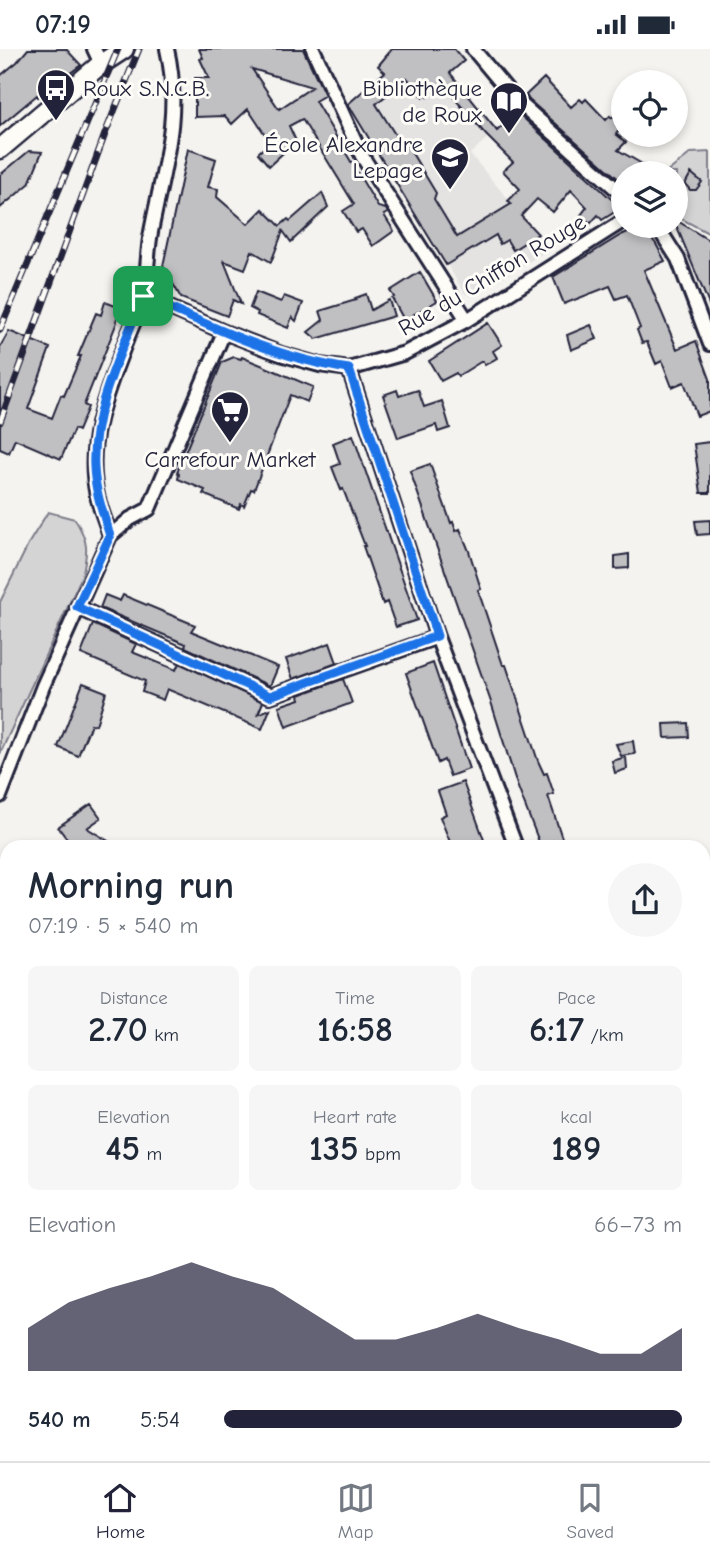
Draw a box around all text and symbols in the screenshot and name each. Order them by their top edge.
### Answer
text: 07:19 [35,10,91,40]
bus stop icon: Roux S.N.C.B. [35,67,77,122]
map controls [611,70,688,238]
button: locate [611,70,688,147]
place label: Roux S.N.C.B. [83,75,209,102]
place label: Bibliothèque de Roux [362,75,482,128]
library icon: Bibliothèque de Roux [488,80,530,135]
place label: École Alexandre Lepage [264,131,423,184]
school or university icon: École Alexandre Lepage [429,136,471,191]
button: layers [611,161,688,238]
street label: Rue du Chiffon Rouge [393,208,591,342]
pin [113,266,173,326]
icon: arrive [124,277,162,315]
supermarket icon: Carrefour Market [209,389,251,444]
place label: Carrefour Market [144,446,317,473]
button: share [608,863,682,937]
text: Morning run [28,864,234,908]
text: 07:19 · 5 × 540 m [28,912,199,939]
text: Distance [100,987,168,1009]
text: Time [335,987,375,1009]
text: Pace [557,987,595,1009]
text: 2.70 [88,1009,148,1050]
text: 16:58 [317,1009,393,1050]
text: 6:17 [529,1009,584,1050]
text: km [148,1024,179,1046]
text: /km [584,1024,624,1046]
text: Elevation [97,1106,170,1128]
text: Heart rate [313,1106,397,1128]
text: kcal [560,1106,592,1128]
text: 45 [105,1128,140,1169]
text: 135 [309,1128,359,1169]
text: 189 [551,1128,601,1169]
text: m [140,1143,162,1165]
text: bpm [359,1143,401,1165]
text: Elevation [28,1211,116,1238]
text: 66–73 m [594,1211,682,1238]
text: 540 m [28,1406,91,1433]
text: 5:54 [140,1406,180,1433]
tab: Home [96,1479,145,1543]
tab: Map [337,1479,375,1543]
tab: Saved [567,1479,614,1543]

